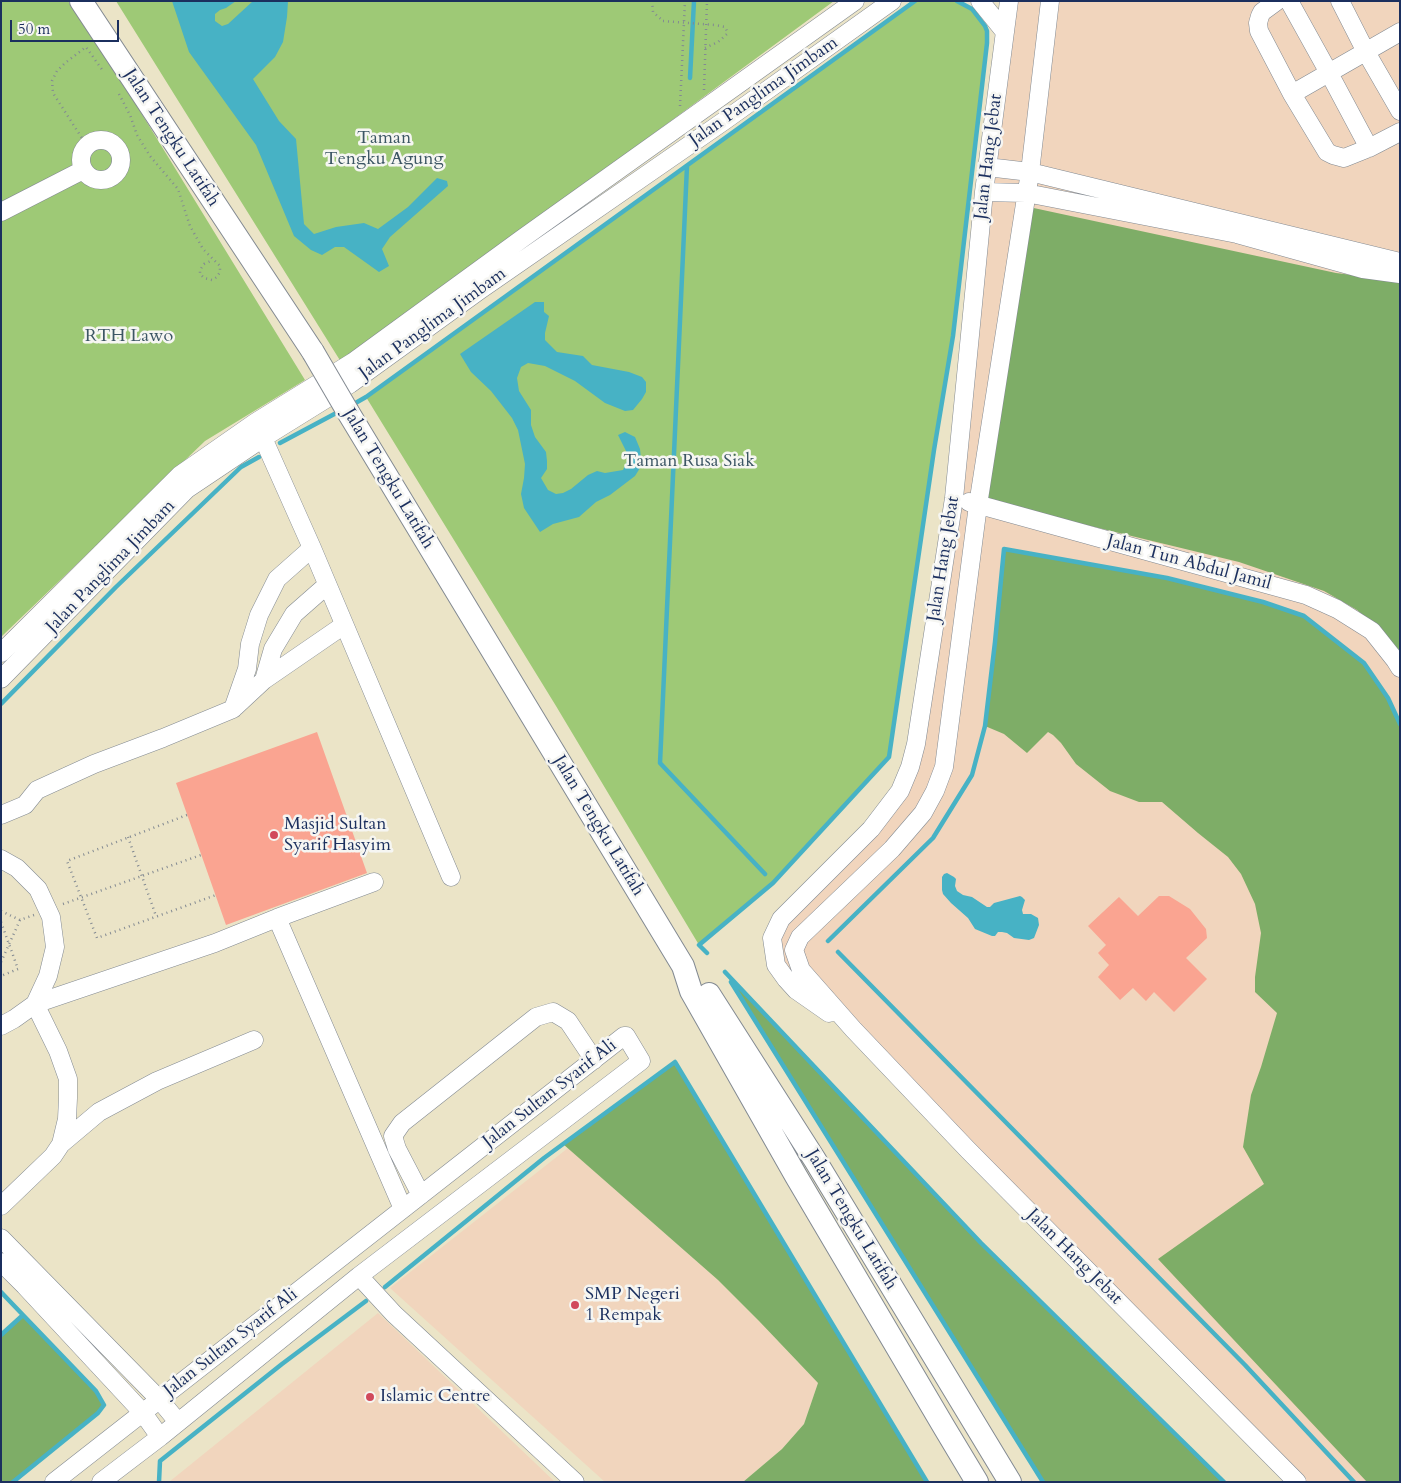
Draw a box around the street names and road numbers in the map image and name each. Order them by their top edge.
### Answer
street label: Jalan Panglima Jimbam [685,33,843,151]
street label: Jalan Tengku Latifah [118,65,224,211]
street label: Jalan Hang Jebat [971,93,1007,221]
street label: Jalan Panglima Jimbam [355,263,511,385]
street label: Jalan Tengku Latifah [338,405,438,553]
street label: Jalan Hang Jebat [923,495,965,623]
street label: Jalan Panglima Jimbam [42,496,180,638]
street label: Jalan Tun Abdul Jamil [1104,531,1274,595]
street label: Jalan Tengku Latifah [548,752,648,900]
street label: Jalan Sultan Syarif Ali [479,1035,621,1153]
street label: Jalan Tengku Latifah [801,1146,901,1294]
street label: Jalan Hang Jebat [1022,1205,1126,1309]
street label: Jalan Sultan Syarif Ali [160,1284,302,1402]

